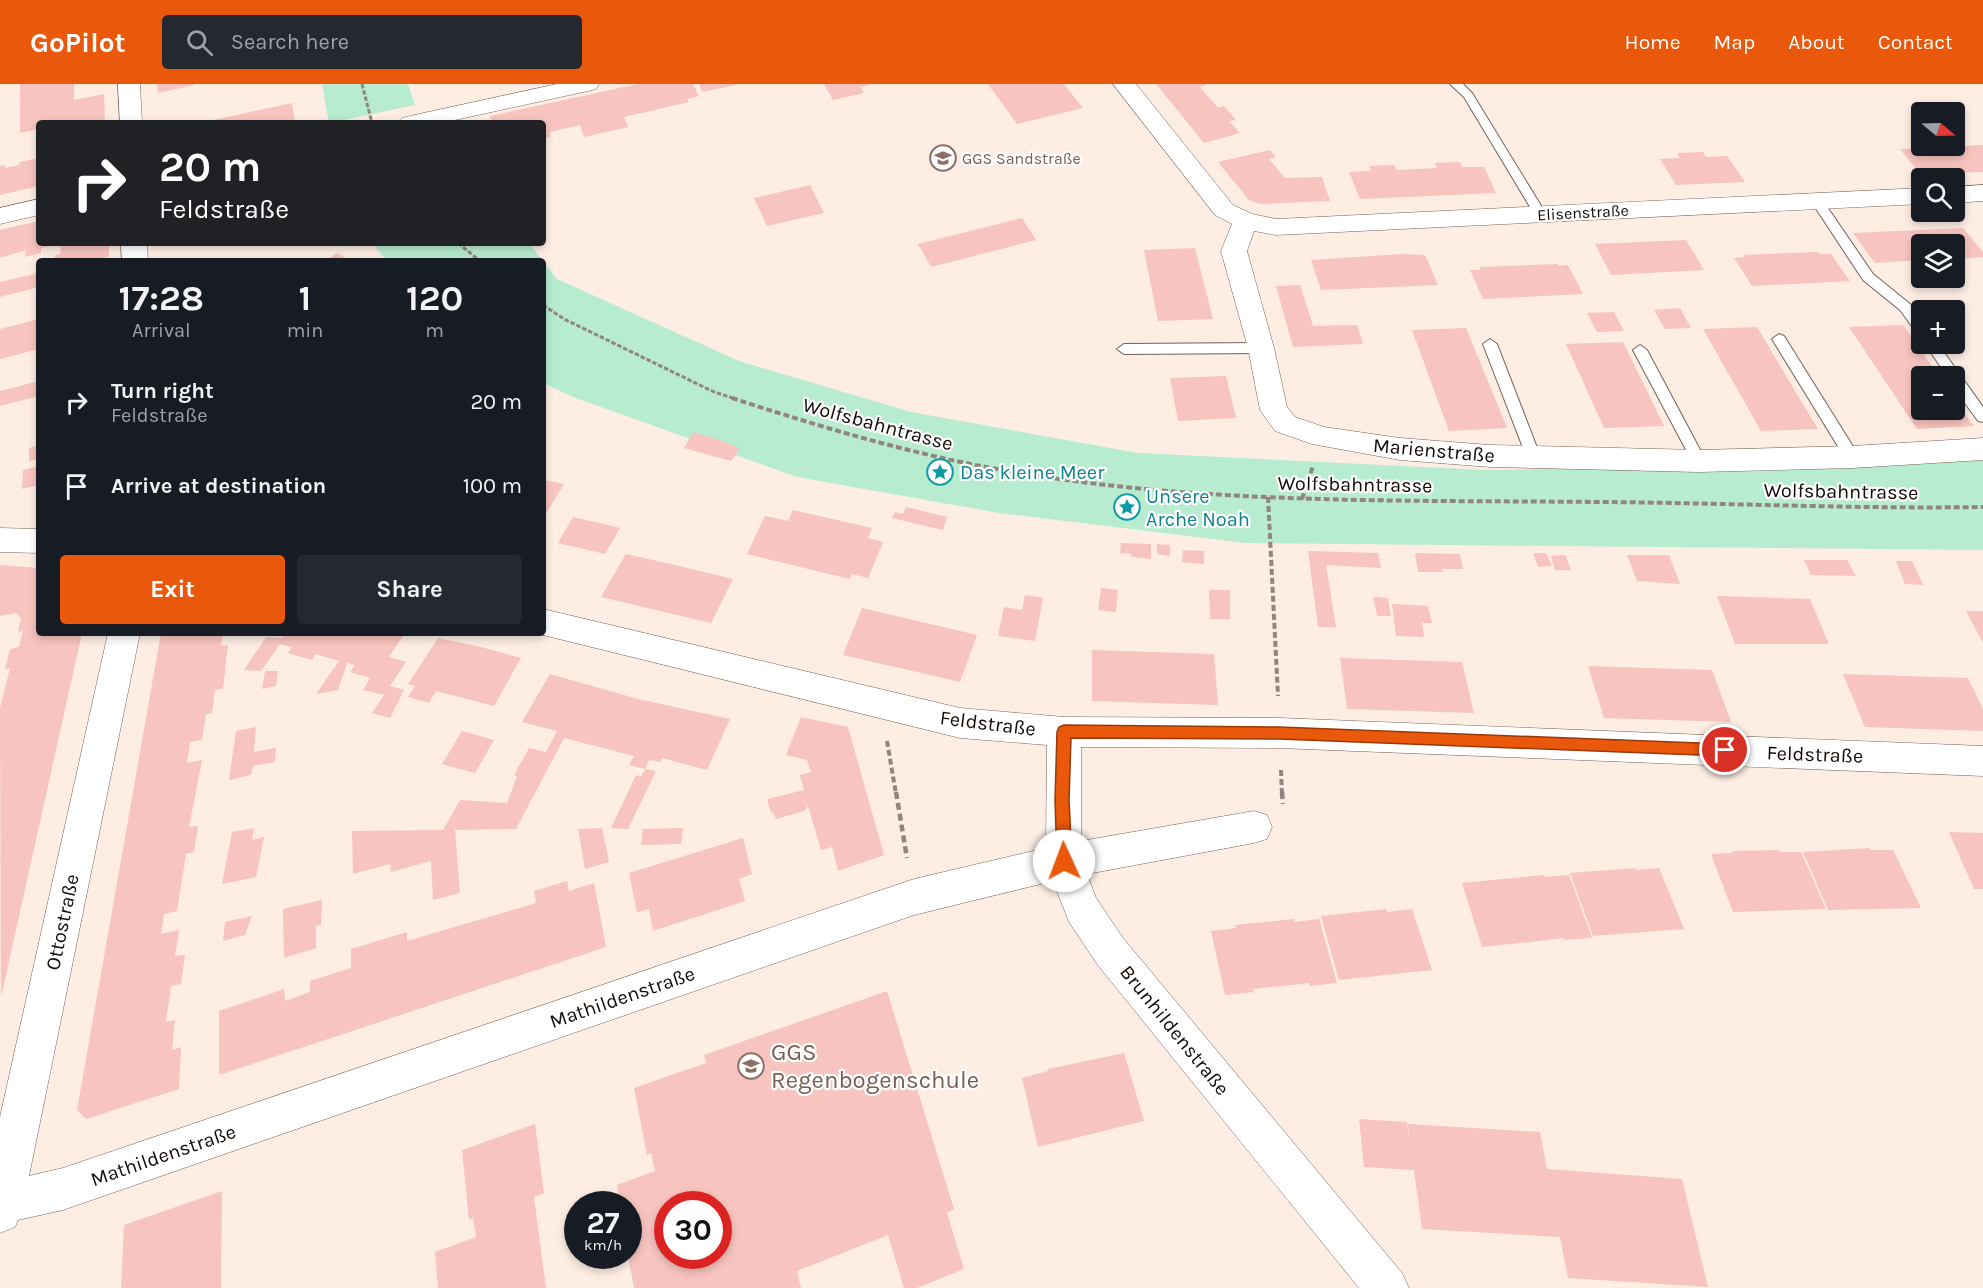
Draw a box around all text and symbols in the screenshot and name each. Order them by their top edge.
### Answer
search box [162,15,582,69]
text: GoPilot [30,26,126,59]
icon: search [183,26,216,59]
text: Search here [231,29,349,55]
text: Home [1625,30,1681,54]
text: Map [1714,30,1755,54]
text: About [1788,30,1845,54]
text: Contact [1878,30,1953,54]
north arrow [1911,102,1965,156]
map controls [1911,102,1965,420]
text: 20 m [159,142,261,192]
school or university icon: GGS Sandstraße [928,143,958,173]
icon: right [60,144,138,222]
place label: GGS Sandstraße [962,149,1081,168]
button: search [1911,168,1965,222]
text: Feldstraße [159,193,289,225]
street label: Elisenstraße [1537,201,1629,224]
button: layers [1911,234,1965,288]
text: 17:28 [119,277,204,319]
text: 1 [299,277,311,319]
text: 120 [406,277,463,319]
button: + [1911,300,1965,354]
text: Arrival [132,319,191,342]
text: min [287,319,323,342]
text: m [425,319,444,342]
button: − [1911,366,1965,420]
text: Turn right [111,378,214,404]
icon: right [60,386,93,419]
text: 20 m [470,389,522,415]
street label: Wolfsbahntrasse [800,393,956,456]
text: Feldstraße [111,404,207,427]
street label: Marienstraße [1372,434,1496,467]
place icon: Das kleine Meer [925,457,955,487]
place label: Das kleine Meer [960,461,1105,484]
icon: arrive [60,470,93,503]
street label: Wolfsbahntrasse [1277,472,1433,497]
text: Arrive at destination [111,473,326,499]
text: 100 m [463,473,522,499]
street label: Wolfsbahntrasse [1763,479,1919,504]
place label: Unsere Arche Noah [1146,485,1250,531]
place icon: Unsere Arche Noah [1112,492,1142,522]
button: Exit [60,555,285,624]
button: Share [297,555,522,624]
street label: Feldstraße [939,706,1037,741]
pin [1699,724,1750,775]
icon: arrive [1708,733,1741,766]
street label: Feldstraße [1766,741,1864,768]
position arrow [1032,829,1096,893]
street label: Ottostraße [41,872,84,972]
street label: Brunhildenstraße [1115,961,1234,1100]
street label: Mathildenstraße [547,962,698,1033]
place label: GGS Regenbogenschule [771,1038,979,1094]
school or university icon: GGS Regenbogenschule [736,1051,766,1081]
street label: Mathildenstraße [88,1120,239,1191]
speed limit sign: 30 [654,1191,732,1269]
text: 27 [586,1205,620,1241]
text: km/h [584,1236,622,1254]

